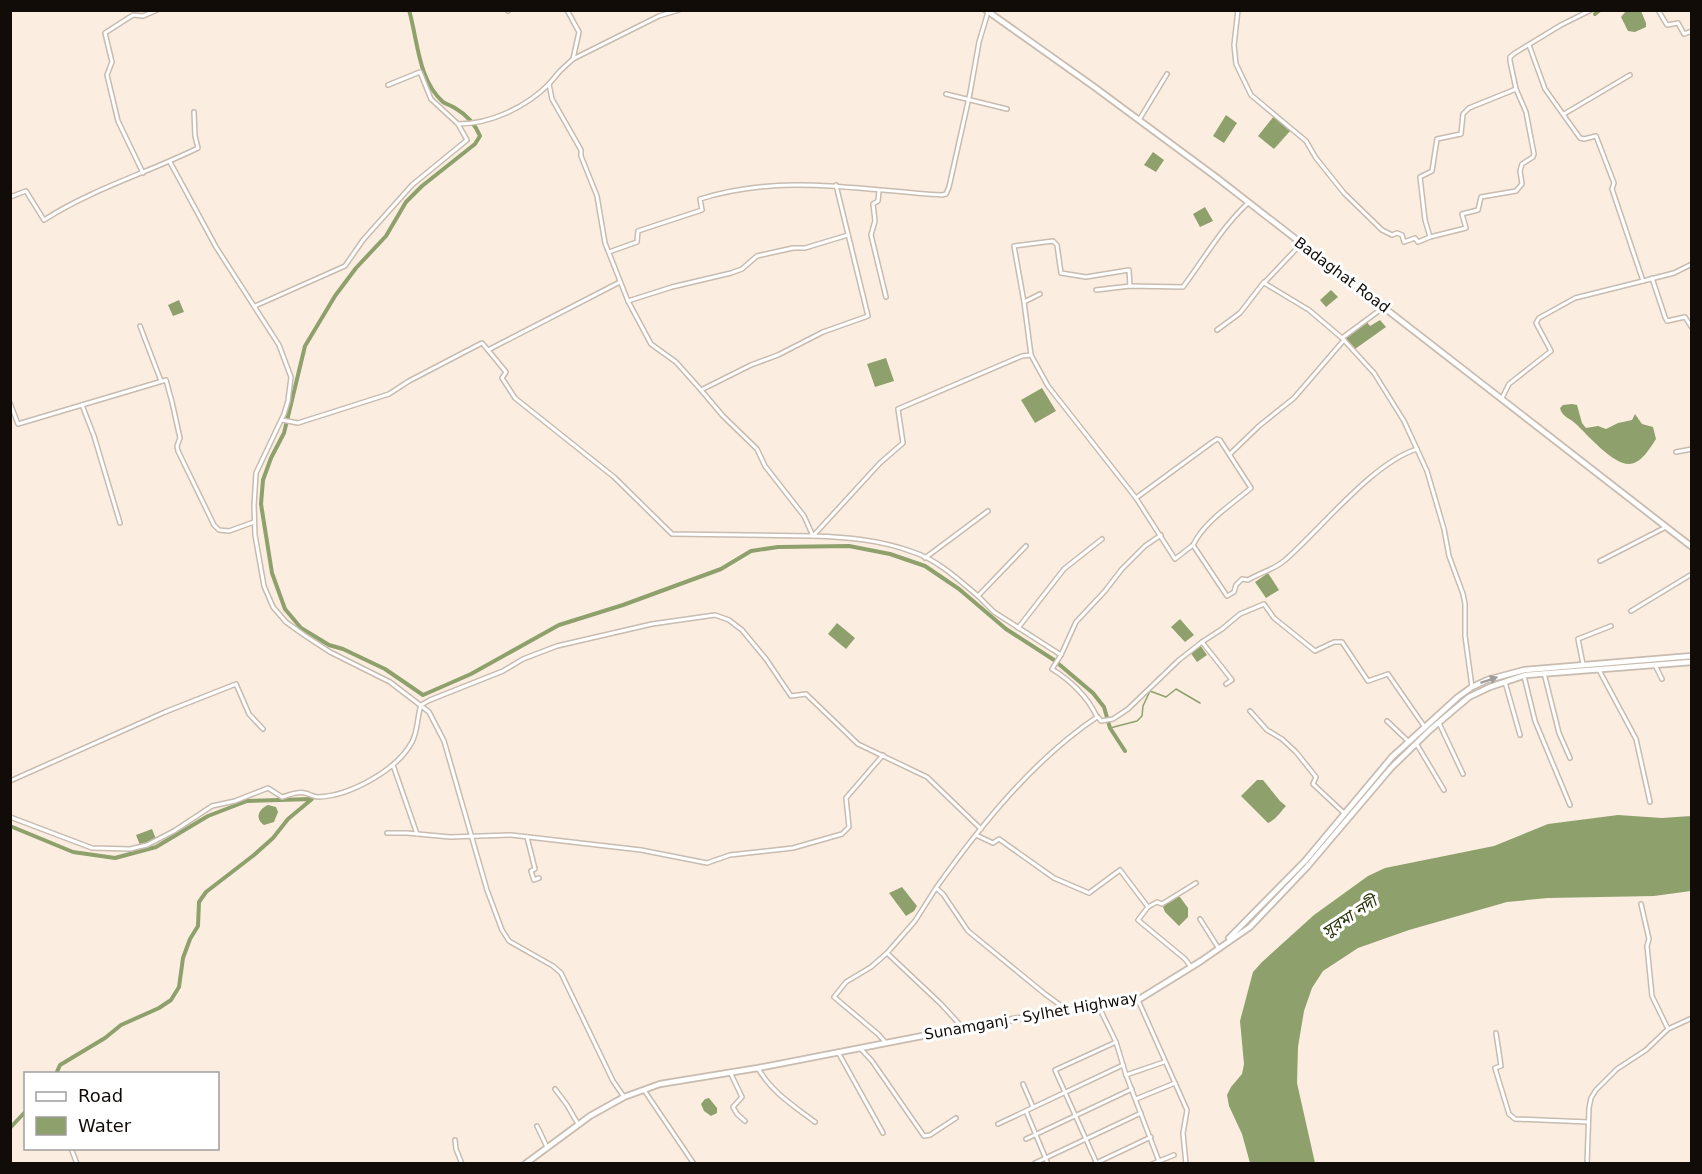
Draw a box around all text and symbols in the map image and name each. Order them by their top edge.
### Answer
street label: Badaghat Road [1291,233,1393,317]
one-way arrow [1480,675,1498,684]
water label: সুরমা নদী [1318,890,1382,941]
street label: Sunamganj - Sylhet Highway [923,988,1139,1044]
legend [24,1072,219,1150]
text: Road [78,1085,123,1106]
text: Water [78,1115,132,1136]

